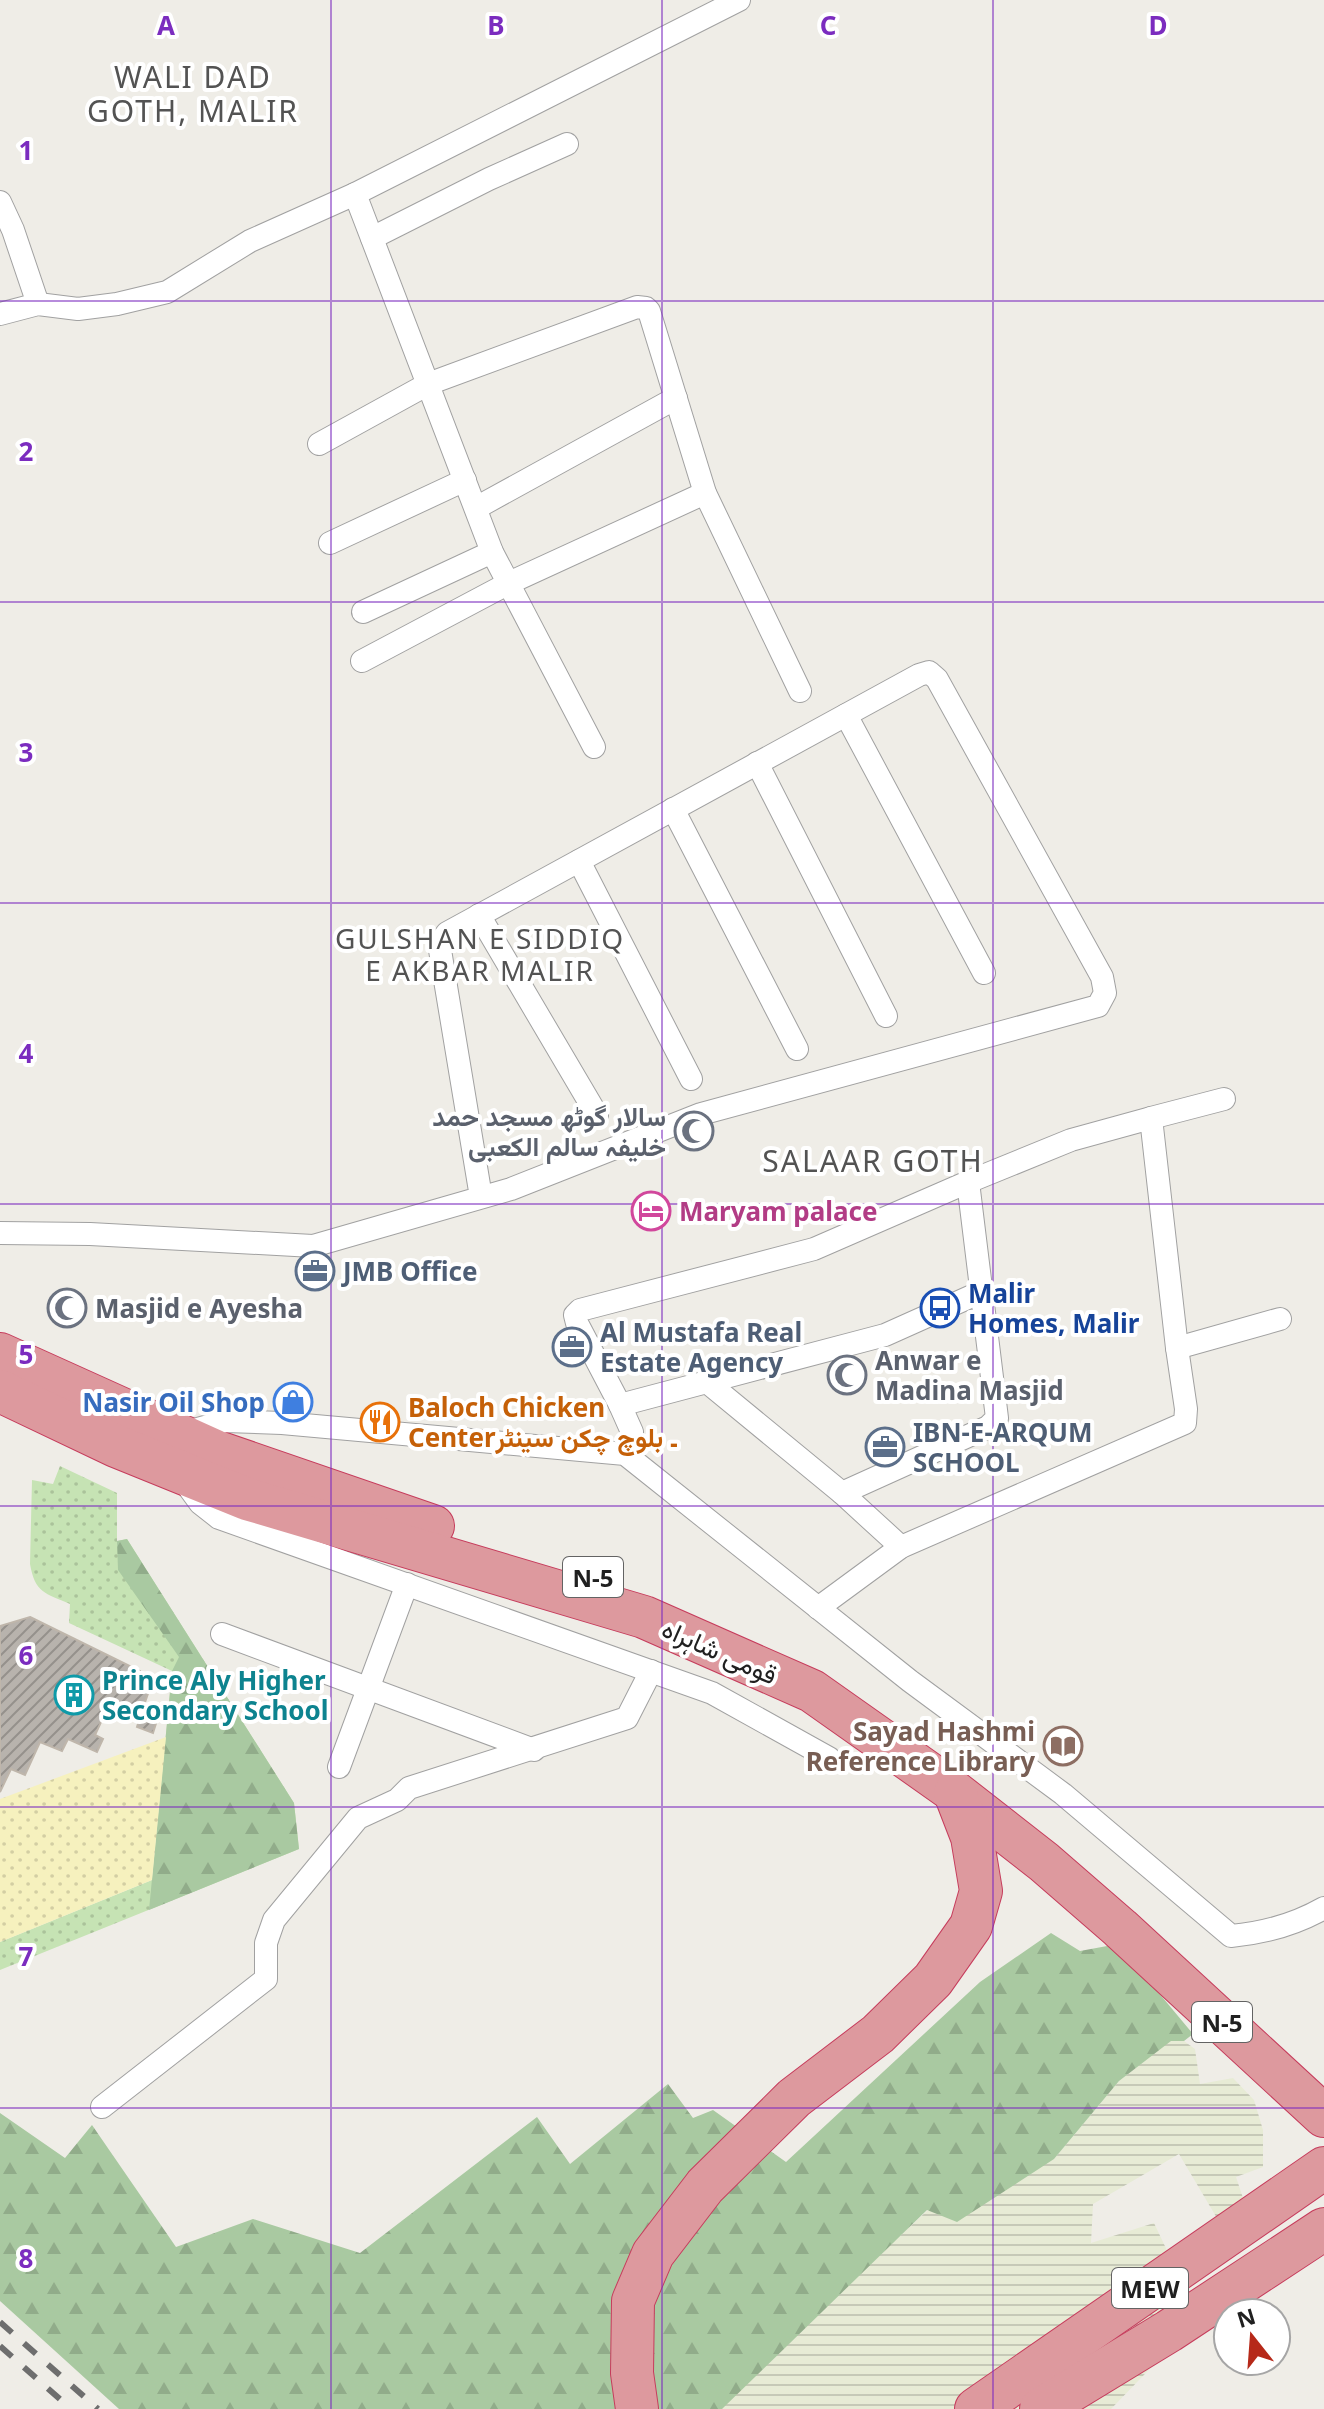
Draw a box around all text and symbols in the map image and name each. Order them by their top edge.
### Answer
text: A [157,7,175,43]
text: B [487,7,505,43]
text: C [820,7,836,43]
text: D [1148,7,1168,43]
district label: WALI DAD GOTH, MALIR [87,56,299,131]
text: 1 [19,132,33,168]
text: 2 [19,433,34,469]
text: 3 [19,734,33,770]
district label: GULSHAN E SIDDIQ E AKBAR MALIR [335,919,625,989]
text: 4 [19,1035,34,1071]
place label: سالار گوٹھ مسجد حمد خلیفہ سالم الکعبی [432,1098,666,1164]
mosque icon: سالار گوٹھ مسجد حمد خلیفہ سالم الکعبی [673,1110,715,1152]
district label: SALAAR GOTH [762,1140,984,1181]
hotel icon: Maryam palace [630,1190,672,1232]
place label: Maryam palace [679,1193,878,1229]
office icon: JMB Office [294,1250,336,1292]
place label: JMB Office [341,1253,478,1289]
place label: Malir Homes, Malir [968,1275,1140,1341]
mosque icon: Masjid e Ayesha [46,1287,88,1329]
bus stop icon: Malir Homes, Malir [919,1287,961,1329]
place label: Masjid e Ayesha [95,1290,303,1326]
place label: Al Mustafa Real Estate Agency [600,1314,802,1380]
office icon: Al Mustafa Real Estate Agency [551,1326,593,1368]
text: 5 [19,1336,33,1372]
place label: Anwar e Madina Masjid [875,1342,1064,1408]
mosque icon: Anwar e Madina Masjid [826,1354,868,1396]
shop icon: Nasir Oil Shop [272,1381,314,1423]
place label: Nasir Oil Shop [82,1384,265,1420]
place label: Baloch Chicken Center۔ بلوچ چکن سینٹر [408,1389,678,1456]
restaurant icon: Baloch Chicken Center۔ بلوچ چکن سینٹر [359,1401,401,1443]
place label: IBN-E-ARQUM SCHOOL [913,1414,1093,1480]
office icon: IBN-E-ARQUM SCHOOL [864,1426,906,1468]
road number: N-5 [563,1557,623,1597]
street label: قومی شاہراہ [657,1610,783,1692]
text: 6 [19,1637,34,1673]
place label: Prince Aly Higher Secondary School [102,1662,329,1728]
building icon: Prince Aly Higher Secondary School [53,1674,95,1716]
place label: Sayad Hashmi Reference Library [806,1713,1035,1779]
library icon: Sayad Hashmi Reference Library [1042,1725,1084,1767]
text: 7 [19,1938,34,1974]
road number: N-5 [1192,2002,1252,2042]
text: 8 [19,2240,33,2276]
road number: MEW [1112,2268,1188,2308]
north arrow [1212,2297,1292,2377]
text: N [1233,2300,1259,2334]

